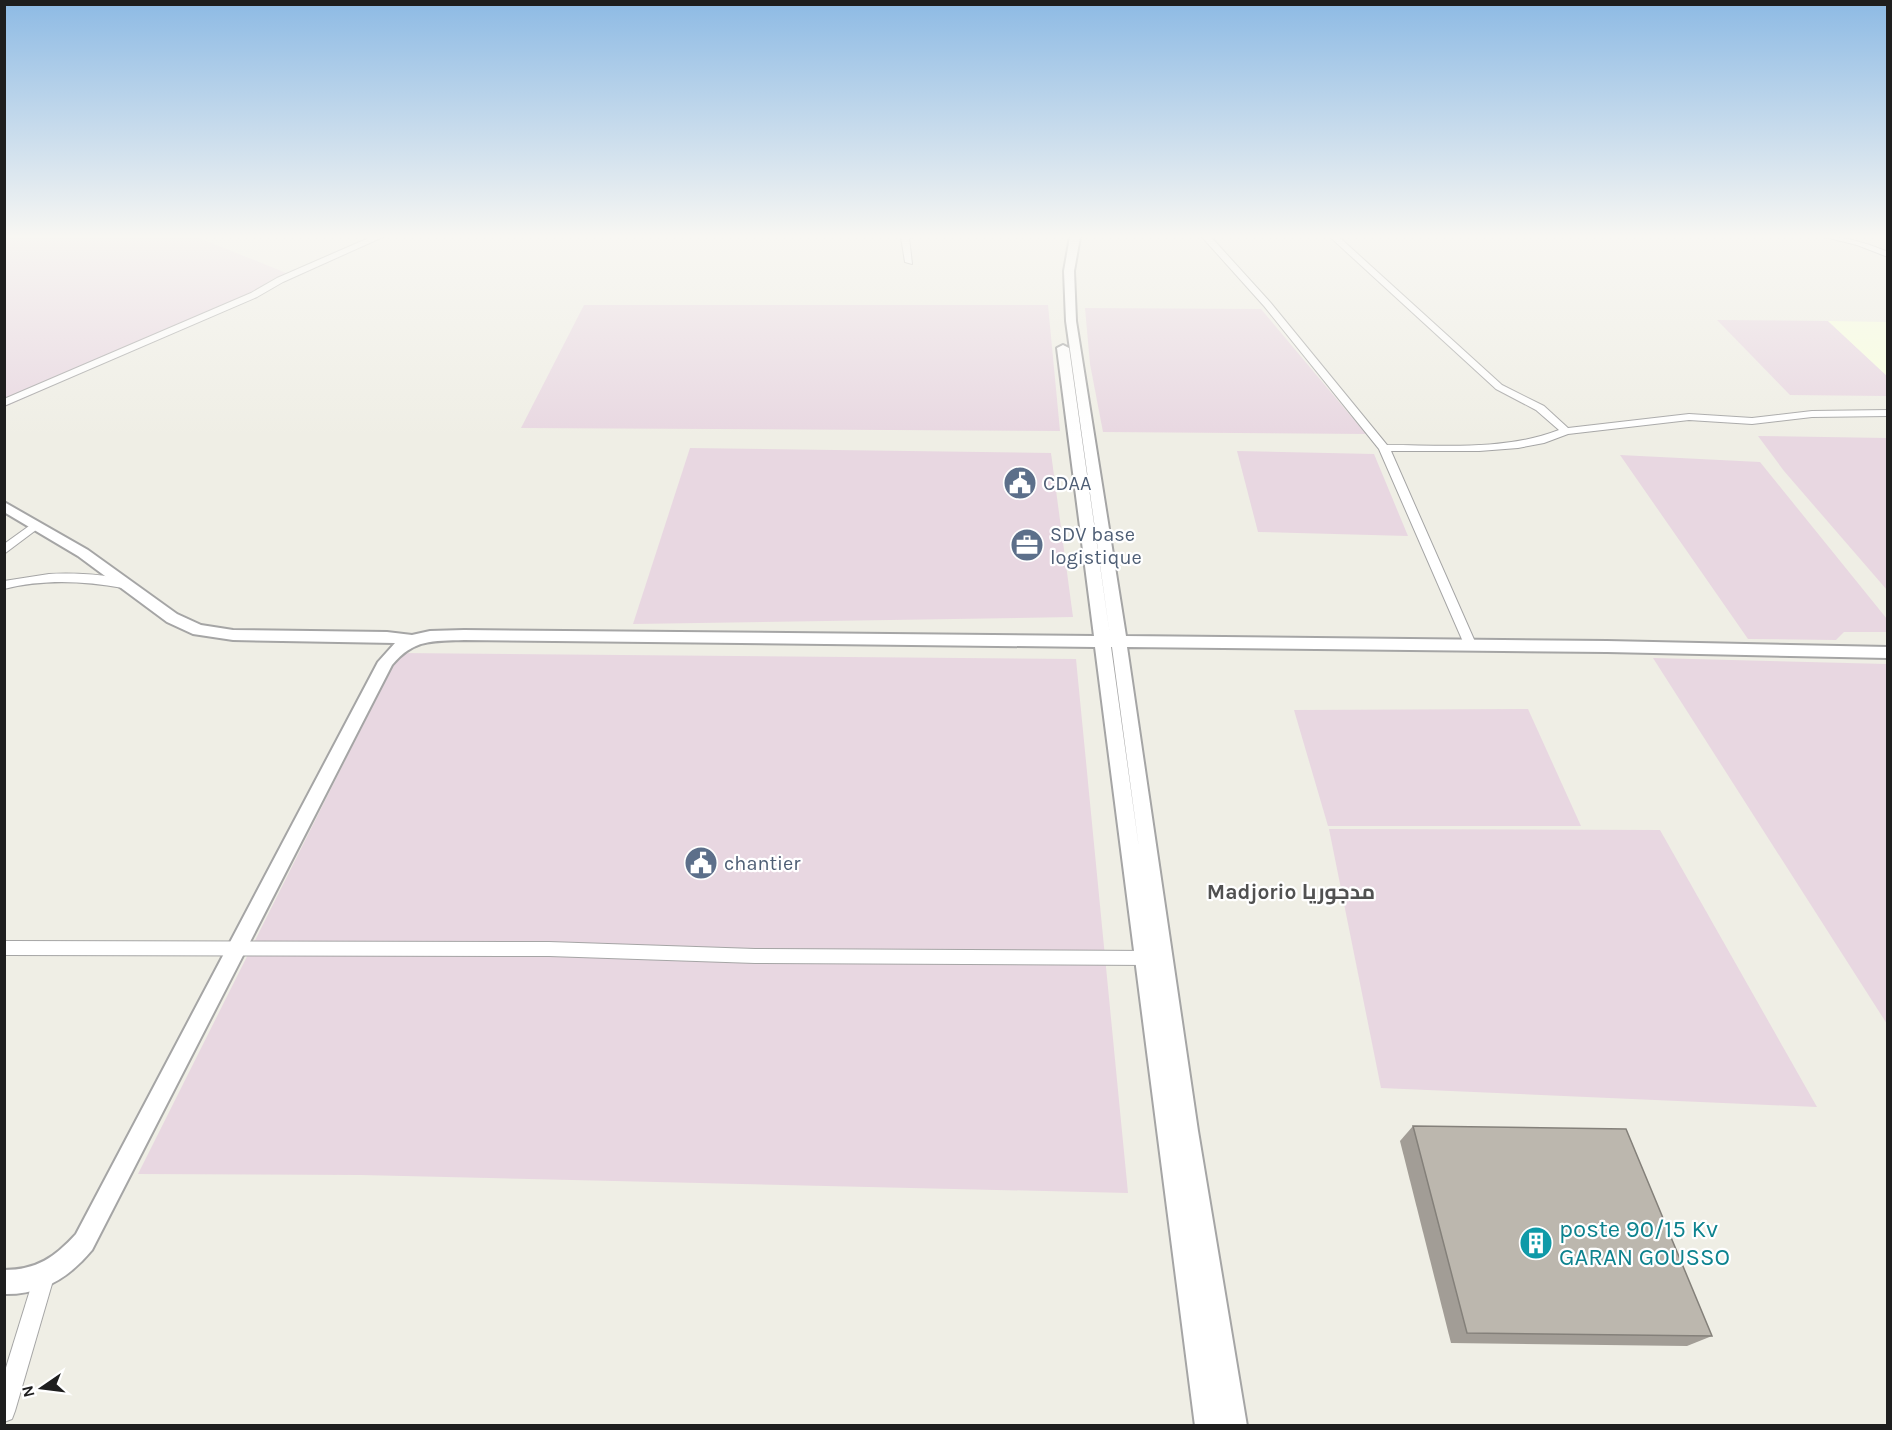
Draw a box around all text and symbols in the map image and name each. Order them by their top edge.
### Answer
public building icon: CDAA [1002,465,1038,501]
place label: CDAA [1043,472,1091,495]
place label: SDV base logistique [1050,523,1142,569]
office icon: SDV base logistique [1009,527,1045,563]
public building icon: chantier [683,845,719,881]
place label: chantier [724,852,801,875]
district label: Madjorio مدجوريا [1207,880,1375,905]
place label: poste 90/15 Kv GARAN GOUSSO [1559,1215,1730,1271]
building icon: poste 90/15 Kv GARAN GOUSSO [1518,1225,1554,1261]
north arrow [12,1358,72,1418]
text: N [17,1384,39,1399]

